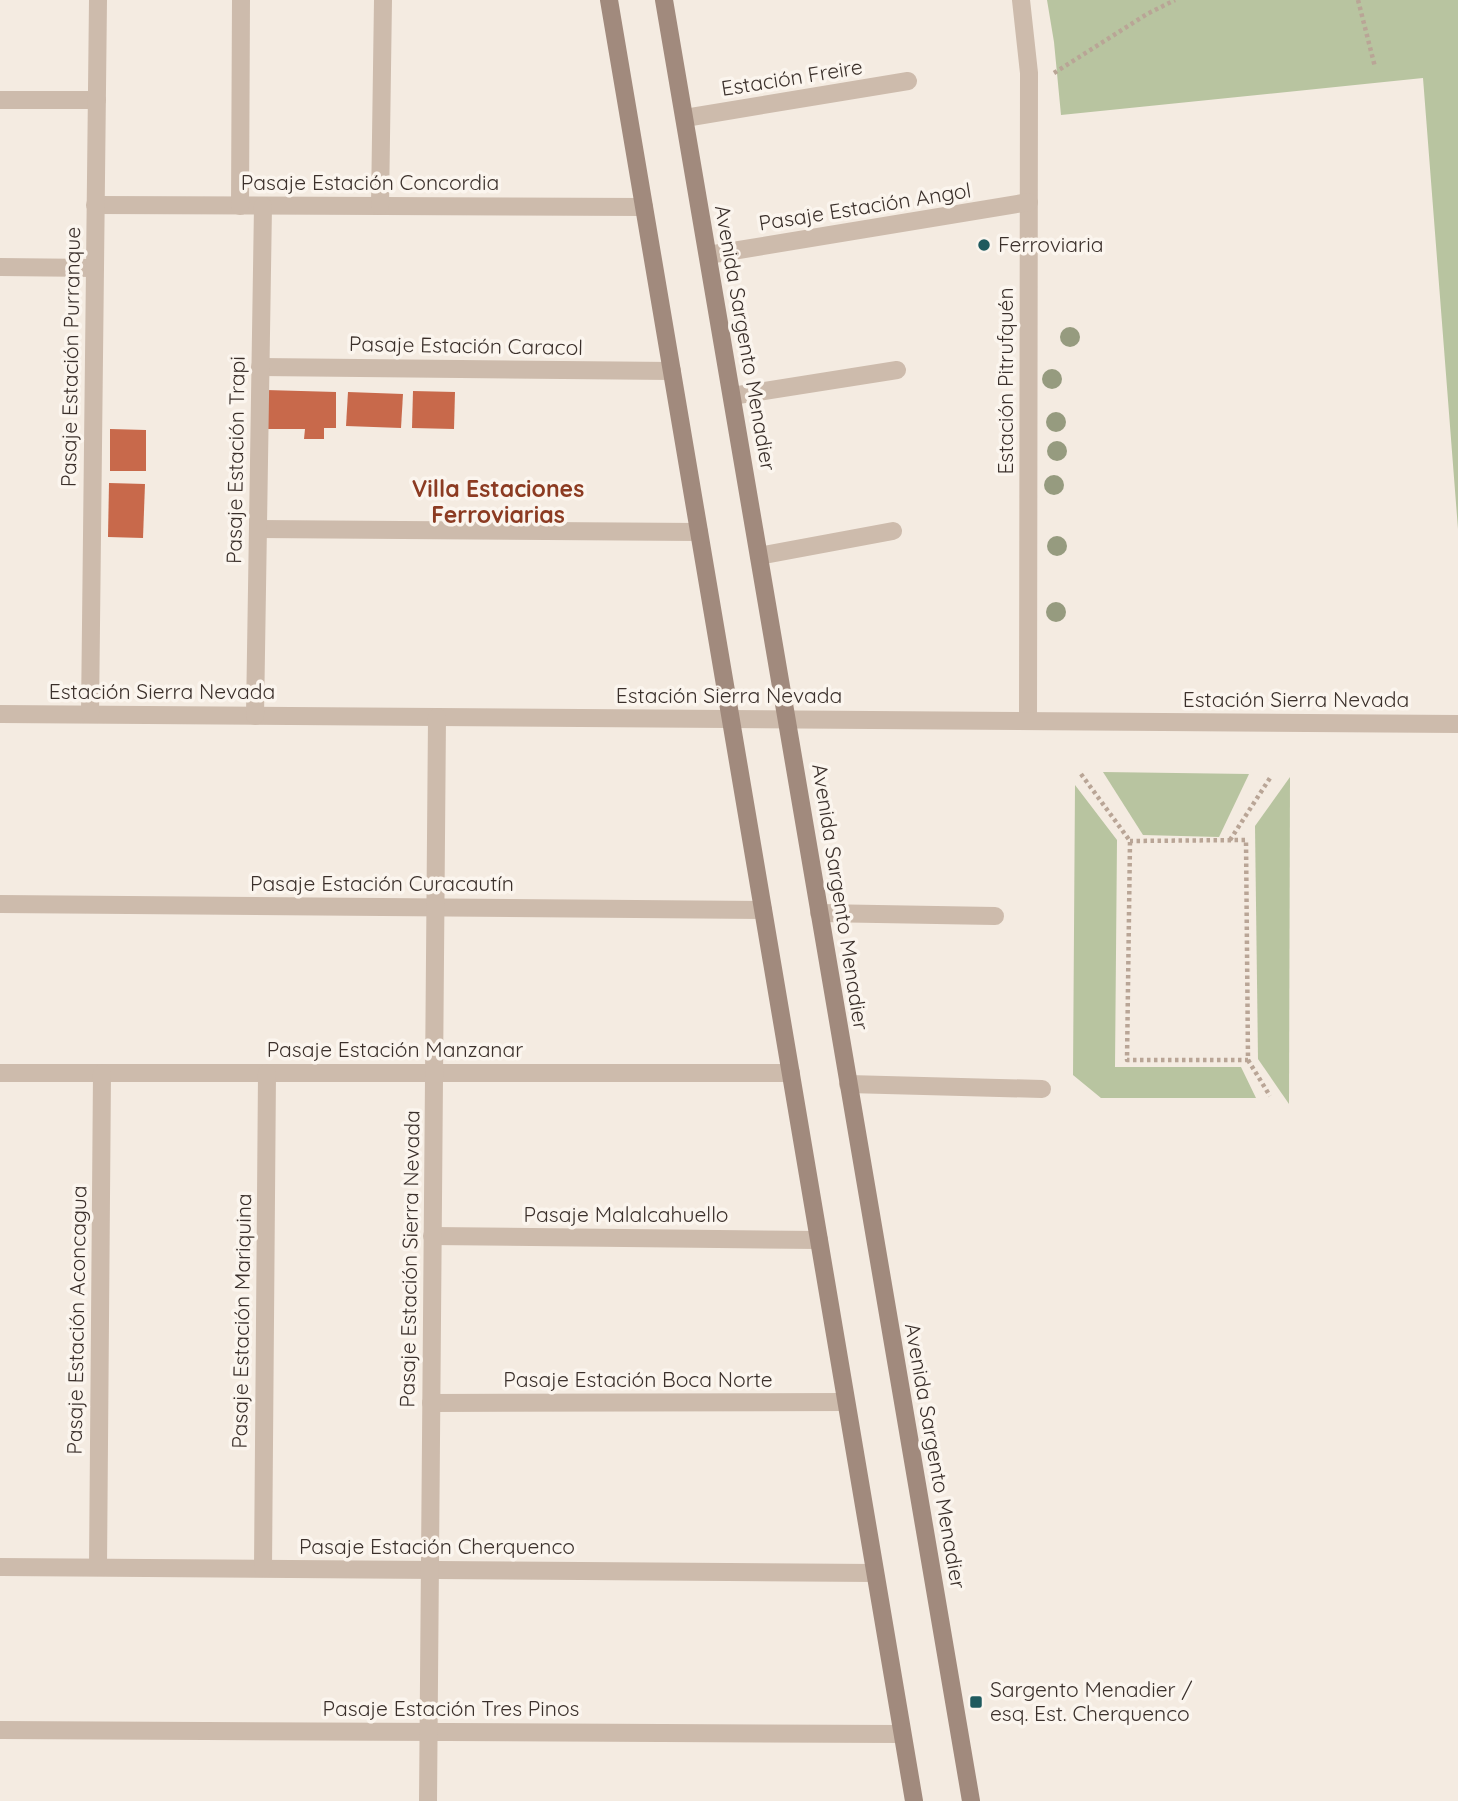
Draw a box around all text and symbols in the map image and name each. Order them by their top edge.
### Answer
street label: Estación Freire [719,53,864,101]
street label: Pasaje Estación Concordia [241,169,499,195]
street label: Pasaje Estación Angol [757,176,973,236]
street label: Avenida Sargento Menadier [710,203,782,473]
street label: Pasaje Estación Purranque [55,227,85,487]
place label: Ferroviaria [998,231,1103,257]
marker: Ferroviaria [976,237,992,253]
street label: Estación Pitrufquén [992,287,1018,475]
street label: Pasaje Estación Caracol [349,330,583,360]
street label: Pasaje Estación Trapi [220,356,250,564]
district label: Villa Estaciones Ferroviarias [412,474,584,529]
street label: Estación Sierra Nevada [49,678,275,704]
street label: Estación Sierra Nevada [616,682,842,708]
street label: Estación Sierra Nevada [1183,686,1409,712]
street label: Avenida Sargento Menadier [807,762,875,1032]
street label: Pasaje Estación Curacautín [250,870,514,896]
street label: Pasaje Estación Manzanar [267,1036,523,1062]
street label: Pasaje Estación Sierra Nevada [393,1110,425,1408]
street label: Pasaje Estación Aconcagua [61,1185,91,1455]
street label: Pasaje Estación Mariquina [226,1193,256,1449]
street label: Pasaje Malalcahuello [524,1201,728,1227]
street label: Avenida Sargento Menadier [900,1321,972,1591]
street label: Pasaje Estación Boca Norte [503,1366,773,1392]
street label: Pasaje Estación Cherquenco [299,1533,575,1559]
place label: Sargento Menadier / esq. Est. Cherquenco [990,1676,1192,1726]
marker: Sargento Menadier / esq. Est. Cherquenco [968,1694,984,1710]
street label: Pasaje Estación Tres Pinos [323,1695,579,1721]

